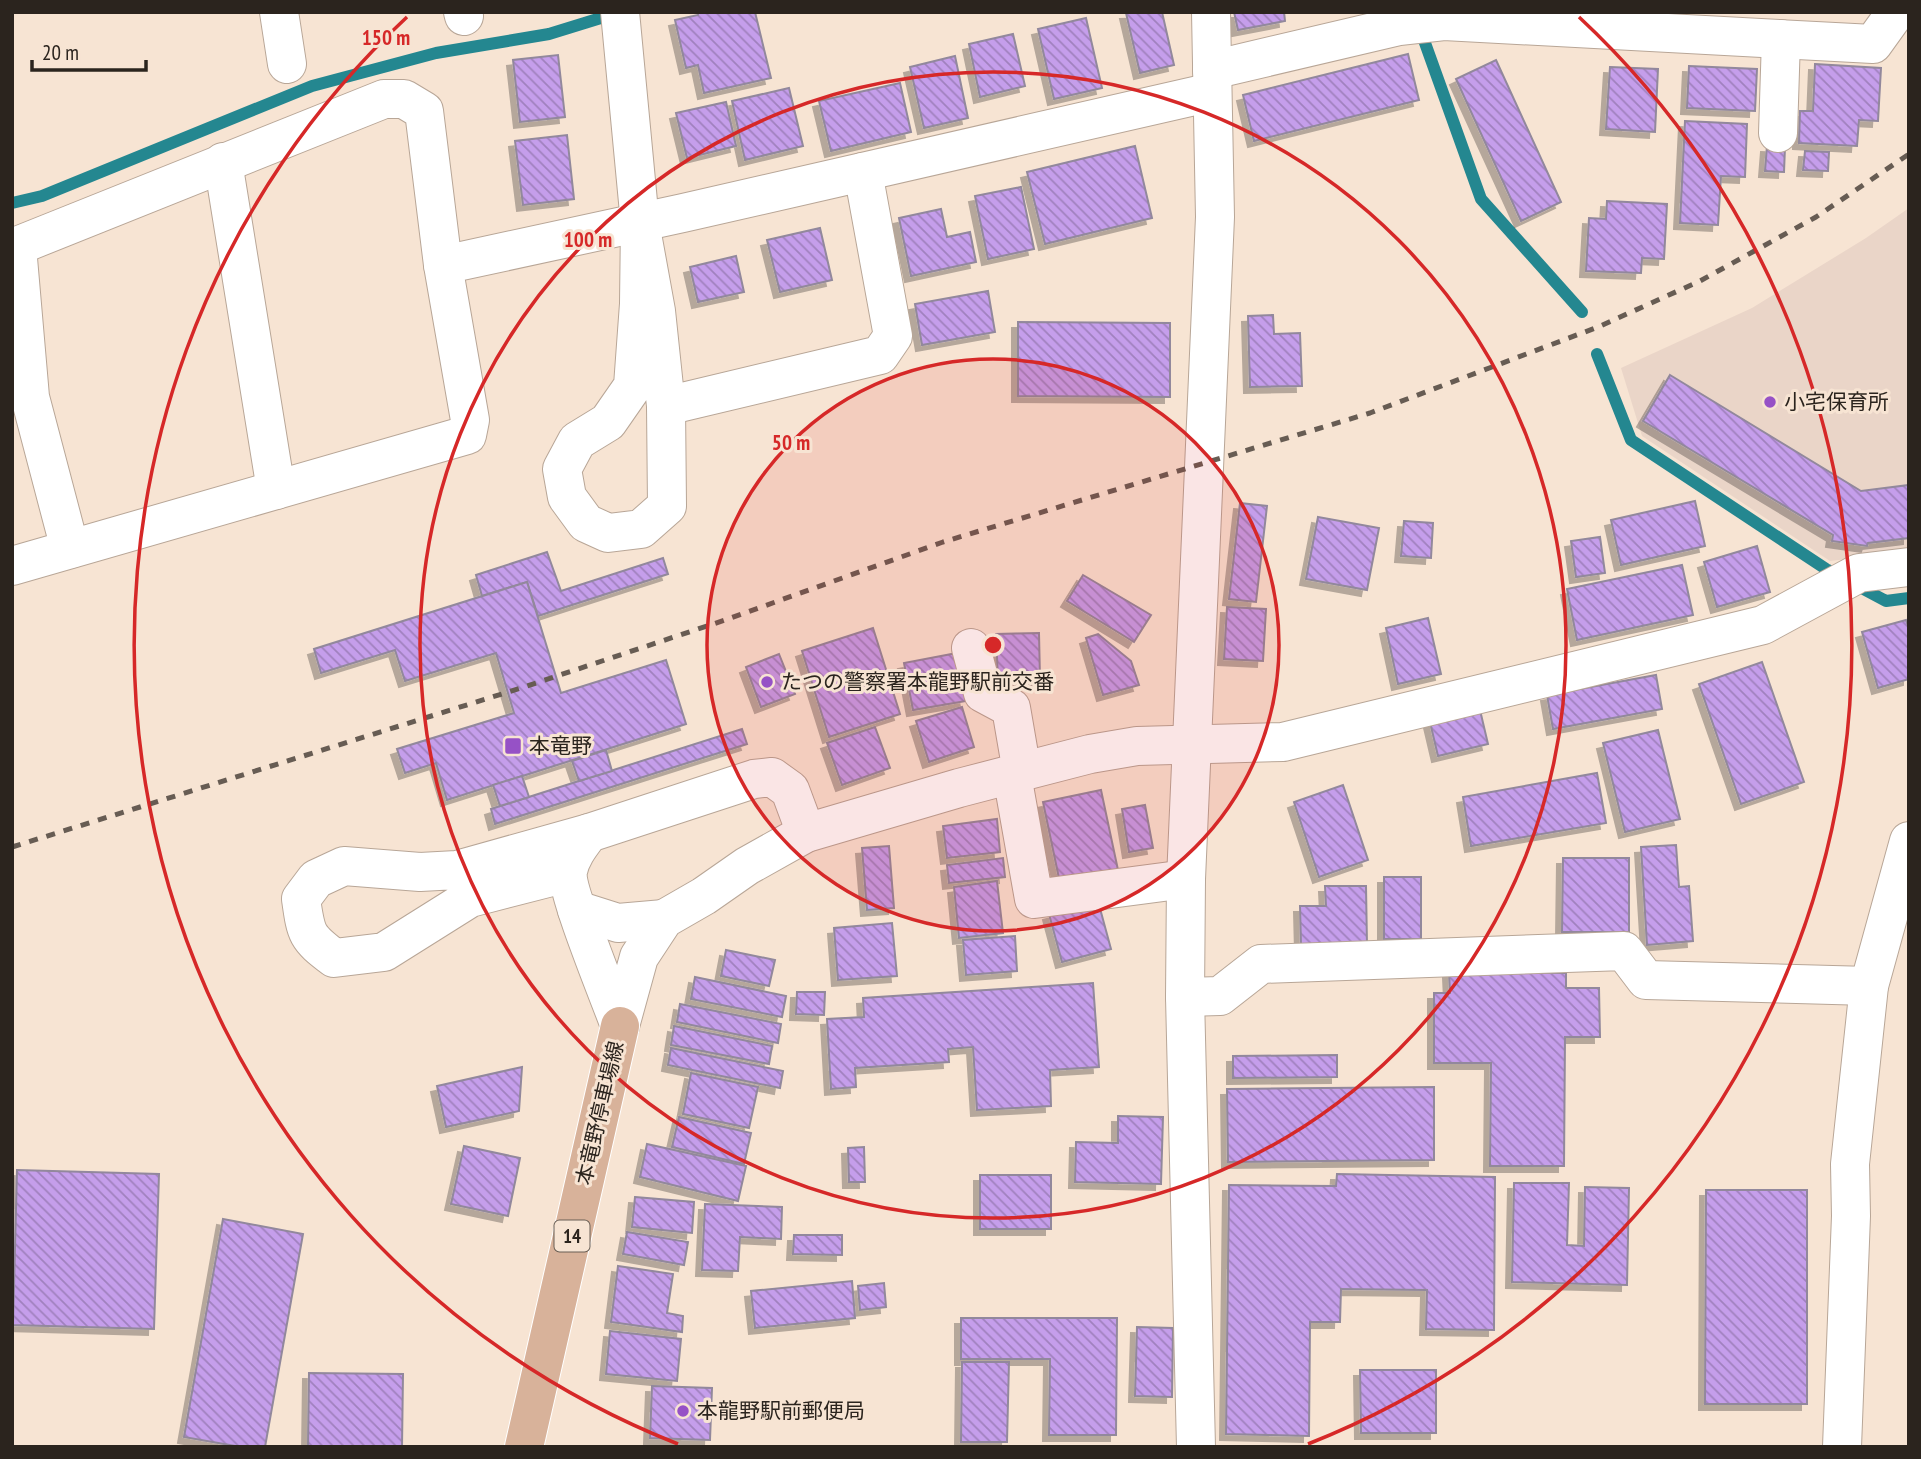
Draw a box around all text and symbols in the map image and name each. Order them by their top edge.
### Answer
text: 150 m [362,24,410,51]
scale bar [32,28,145,72]
text: 20 m [42,39,79,66]
text: 100 m [564,226,612,253]
place label: 小宅保育所 [1784,388,1889,415]
marker: 小宅保育所 [1762,394,1778,410]
text: 50 m [772,429,810,456]
centre of rings [981,633,1005,657]
place label: たつの警察署本龍野駅前交番 [781,668,1054,695]
marker: たつの警察署本龍野駅前交番 [759,674,775,690]
place label: 本竜野 [529,732,592,759]
marker: 本竜野 [503,736,523,756]
street label: 本竜野停車場線 [570,1038,629,1188]
road number: 14 [554,1220,590,1252]
place label: 本龍野駅前郵便局 [697,1397,865,1424]
marker: 本龍野駅前郵便局 [675,1403,691,1419]

